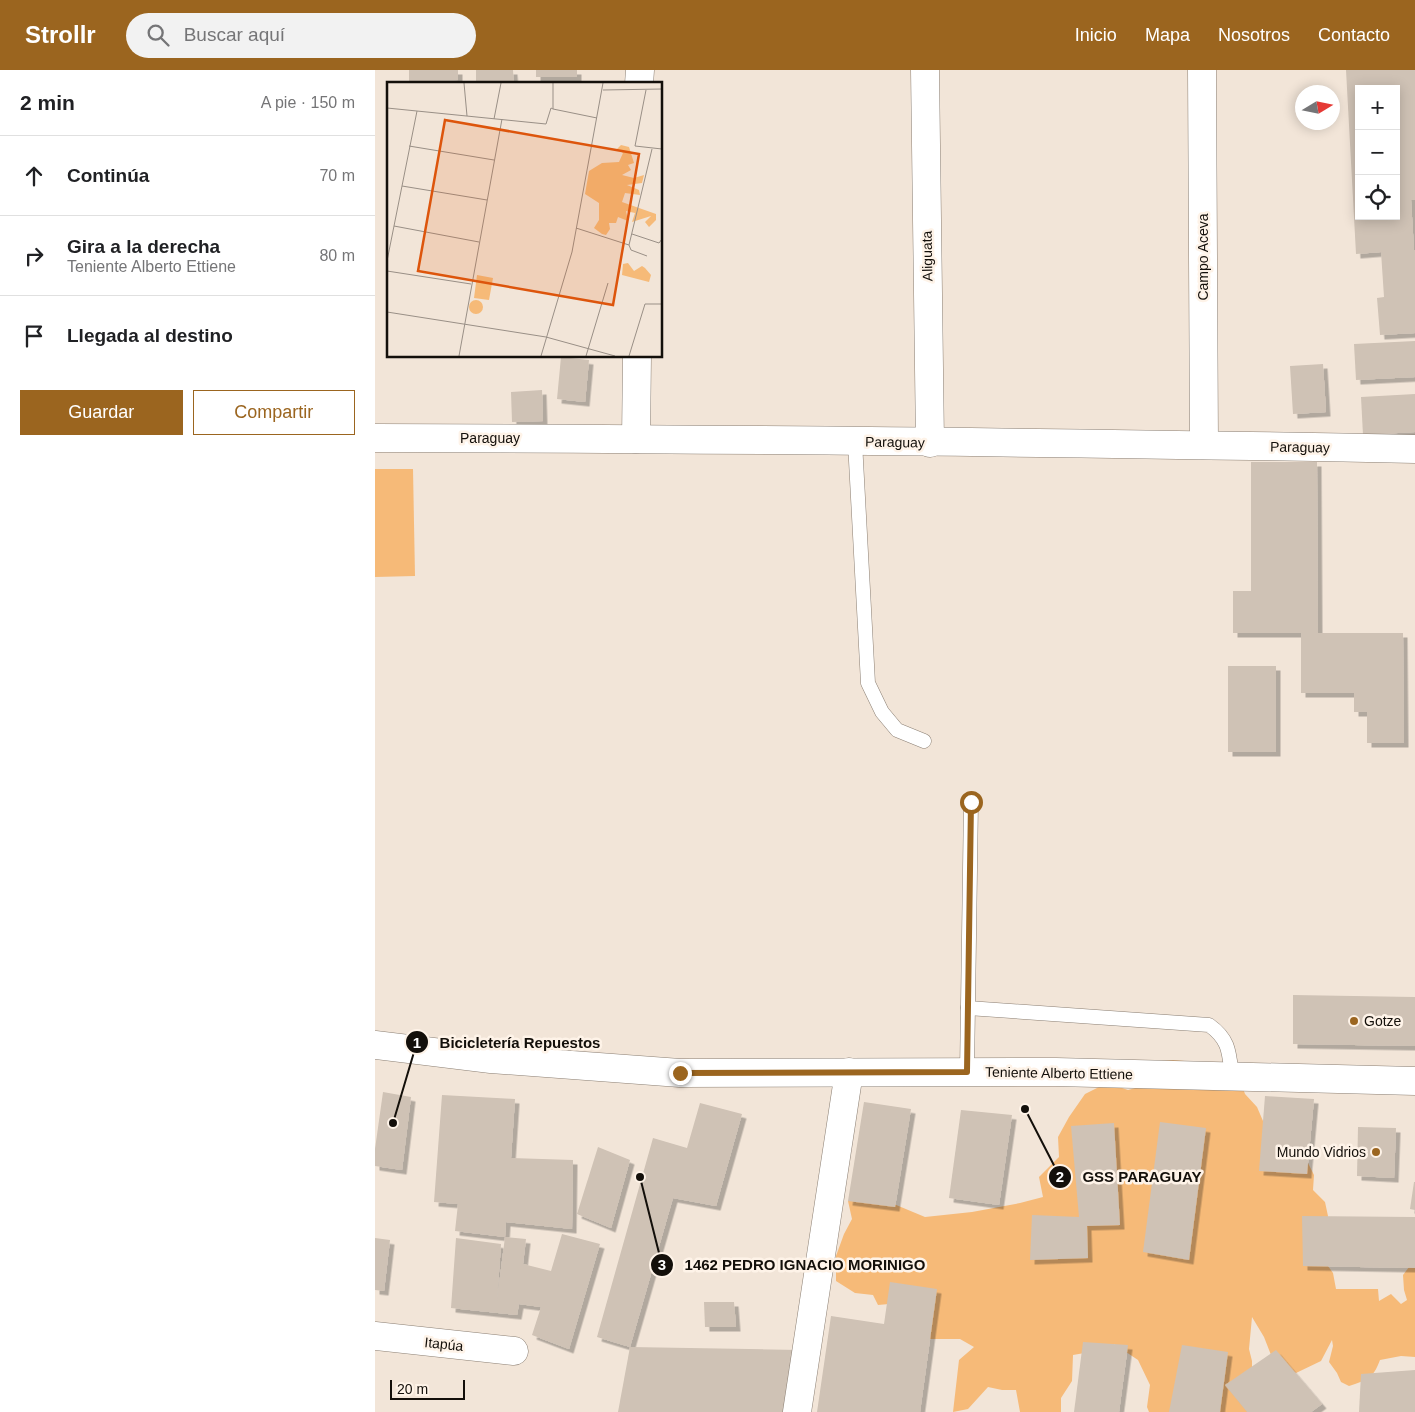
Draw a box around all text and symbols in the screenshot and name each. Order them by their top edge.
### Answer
search box [126,13,476,58]
text: Strollr [25,21,96,48]
icon: search [144,21,172,49]
text: Buscar aquí [184,24,285,45]
text: Inicio [1075,25,1117,45]
text: Mapa [1145,25,1190,45]
text: Nosotros [1218,25,1290,45]
text: Contacto [1318,25,1390,45]
inset map [387,82,663,358]
north arrow [1295,85,1340,130]
map controls [1355,85,1400,220]
button: + [1355,85,1400,130]
text: 2 min [20,91,75,114]
text: A pie · 150 m [261,94,355,111]
button: − [1355,130,1400,175]
icon: ahead [20,162,48,190]
text: Continúa [67,165,149,186]
text: 70 m [319,167,355,184]
button: locate [1355,175,1400,220]
street label: Campo Aceva [1195,213,1211,301]
street label: Aliguata [919,230,935,281]
text: Gira a la derecha [67,236,220,257]
icon: right [20,242,48,270]
text: 80 m [319,247,355,264]
text: Teniente Alberto Ettiene [67,258,236,275]
icon: arrive [20,322,48,350]
text: Llegada al destino [67,325,233,346]
button: Guardar [20,390,183,435]
button: Compartir [193,390,355,435]
street label: Paraguay [460,430,520,446]
street label: Paraguay [865,433,925,451]
street label: Paraguay [1270,438,1330,456]
route start [960,791,983,814]
place label: Gotze [1364,1013,1402,1029]
marker: Gotze [1348,1015,1360,1027]
callout: Bicicletería Repuestos [404,1027,610,1057]
text: 1 [413,1034,421,1051]
text: Bicicletería Repuestos [440,1034,600,1051]
route end [669,1062,692,1085]
street label: Teniente Alberto Ettiene [985,1064,1133,1082]
place label: Mundo Vidrios [1277,1144,1366,1160]
marker: Mundo Vidrios [1370,1146,1382,1158]
callout: GSS PARAGUAY [1047,1162,1212,1192]
text: 2 [1056,1168,1064,1185]
text: GSS PARAGUAY [1082,1168,1202,1185]
callout: 1462 PEDRO IGNACIO MORINIGO [649,1250,935,1280]
text: 3 [658,1256,666,1273]
text: 1462 PEDRO IGNACIO MORINIGO [685,1256,926,1273]
street label: Itapúa [424,1334,464,1354]
scale bar [390,1377,465,1400]
text: 20 m [397,1381,428,1397]

